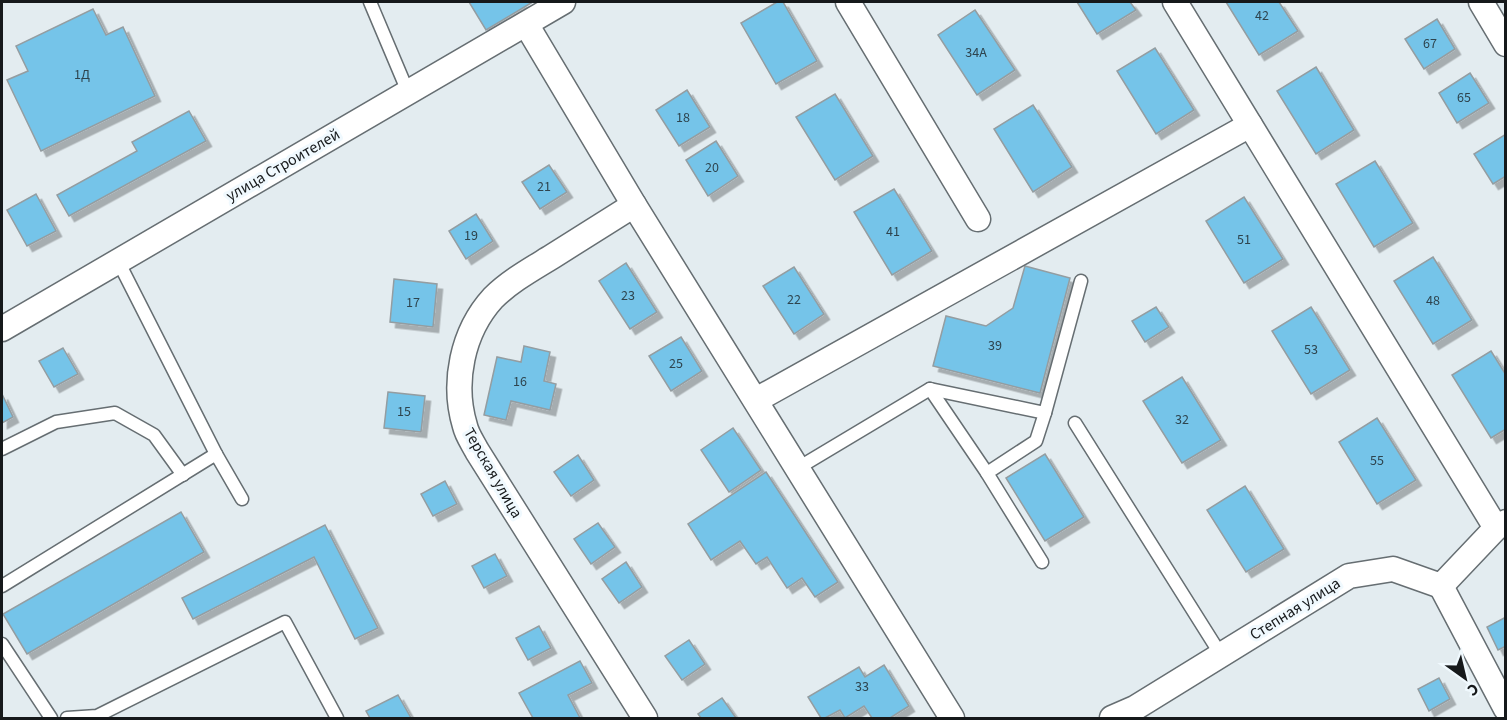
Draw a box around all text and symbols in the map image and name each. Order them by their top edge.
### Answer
house number: 42 [1255,6,1269,26]
house number: 67 [1423,34,1437,54]
house number: 34A [965,43,987,63]
house number: 1Д [74,65,90,85]
house number: 65 [1457,88,1471,108]
house number: 18 [676,108,690,128]
street label: улица Строителей [222,123,344,207]
house number: 20 [705,158,719,178]
house number: 21 [537,177,551,197]
house number: 41 [886,222,900,242]
house number: 19 [464,226,478,246]
house number: 51 [1237,230,1251,250]
house number: 23 [621,286,635,306]
house number: 22 [787,290,801,310]
house number: 48 [1426,291,1440,311]
house number: 17 [406,293,420,313]
house number: 39 [988,336,1002,356]
house number: 53 [1304,340,1318,360]
house number: 25 [669,354,683,374]
house number: 16 [513,372,527,392]
house number: 15 [397,402,411,422]
house number: 32 [1175,410,1189,430]
street label: Терская улица [458,424,528,522]
house number: 55 [1370,451,1384,471]
street label: Степная улица [1245,572,1345,646]
north arrow [1435,648,1495,708]
house number: 33 [855,677,869,697]
text: С [1463,678,1483,701]

